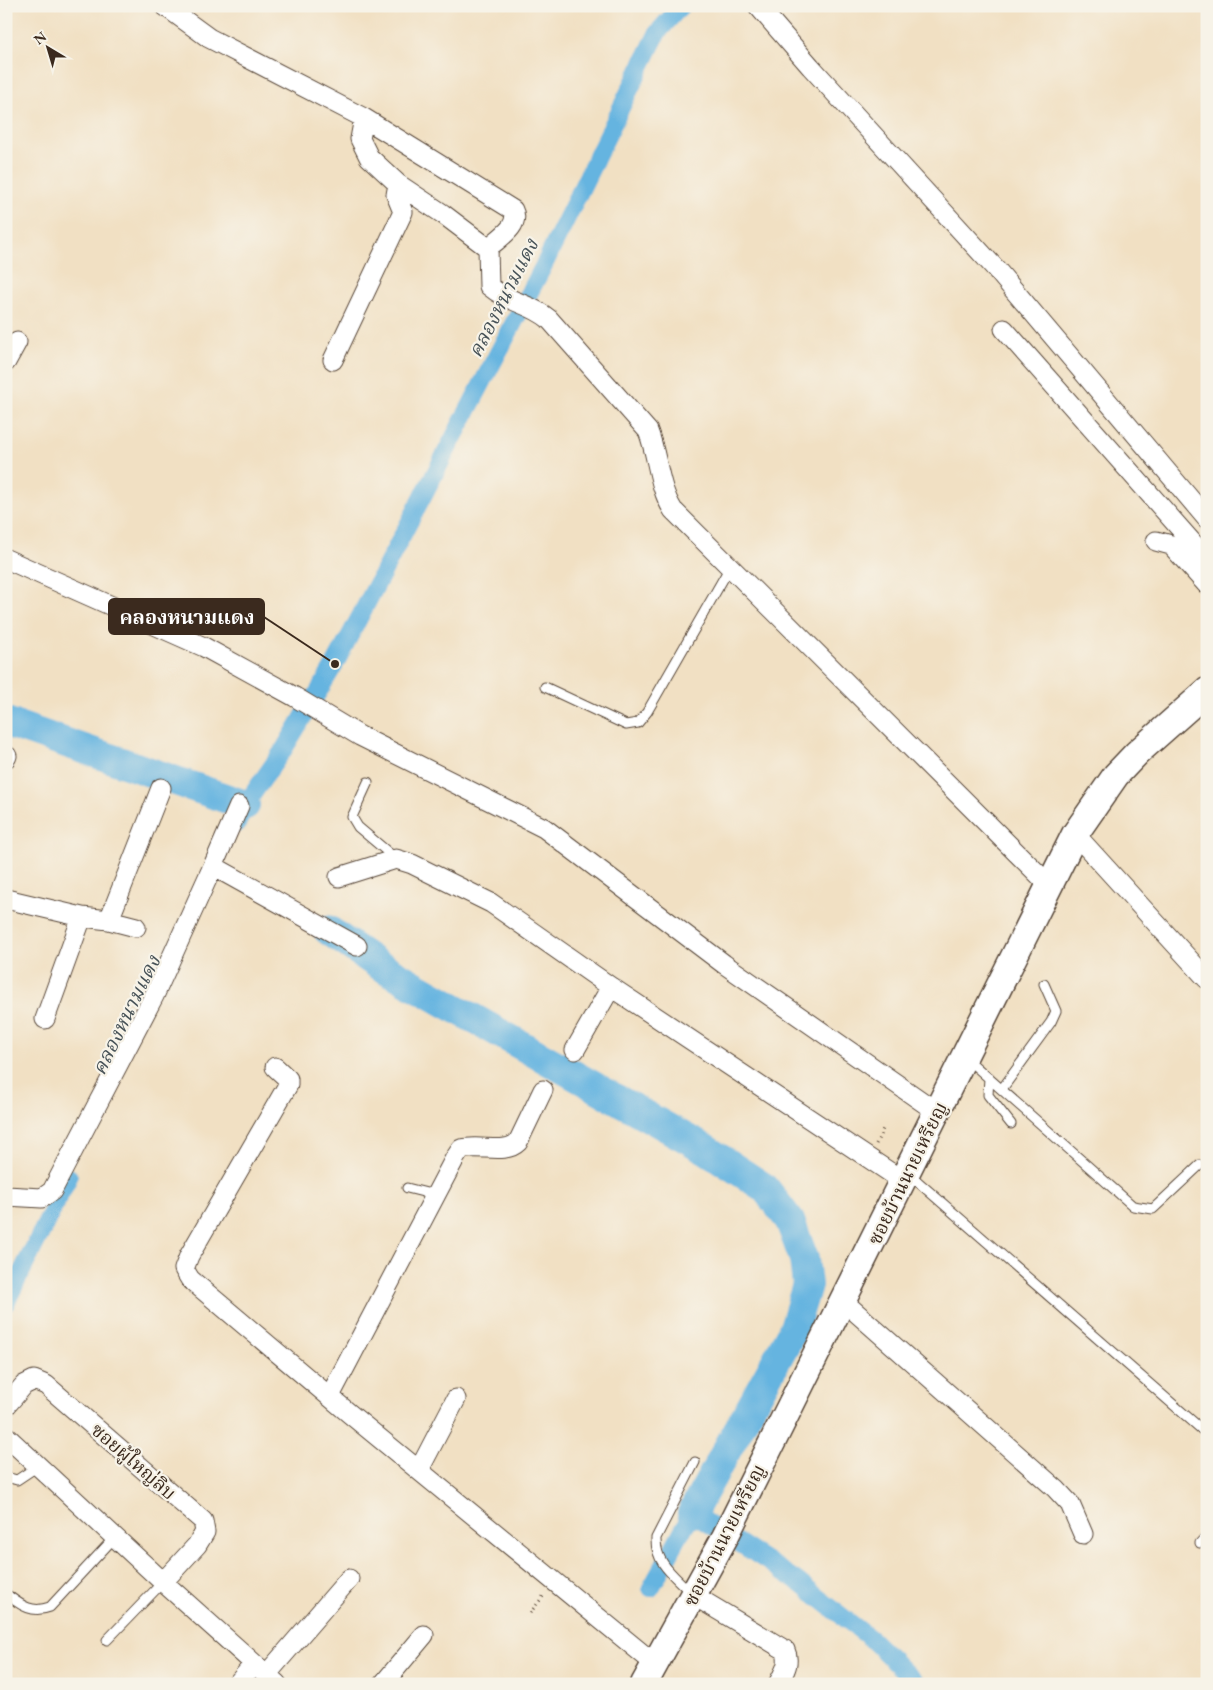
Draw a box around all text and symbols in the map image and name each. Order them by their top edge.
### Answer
north arrow [22,22,72,72]
text: N [30,27,51,48]
water label: คลองหนามแดง [462,233,545,362]
callout: คลองหนามแดง [109,599,264,634]
text: คลองหนามแดง [119,604,255,630]
water label: คลองหนามแดง [86,950,167,1079]
street label: ซอยบ้านนายเหรียญ [862,1098,953,1249]
street label: ซอยผู้ใหญ่ลิบ [86,1417,182,1505]
street label: ซอยบ้านนายเหรียญ [678,1460,771,1610]

